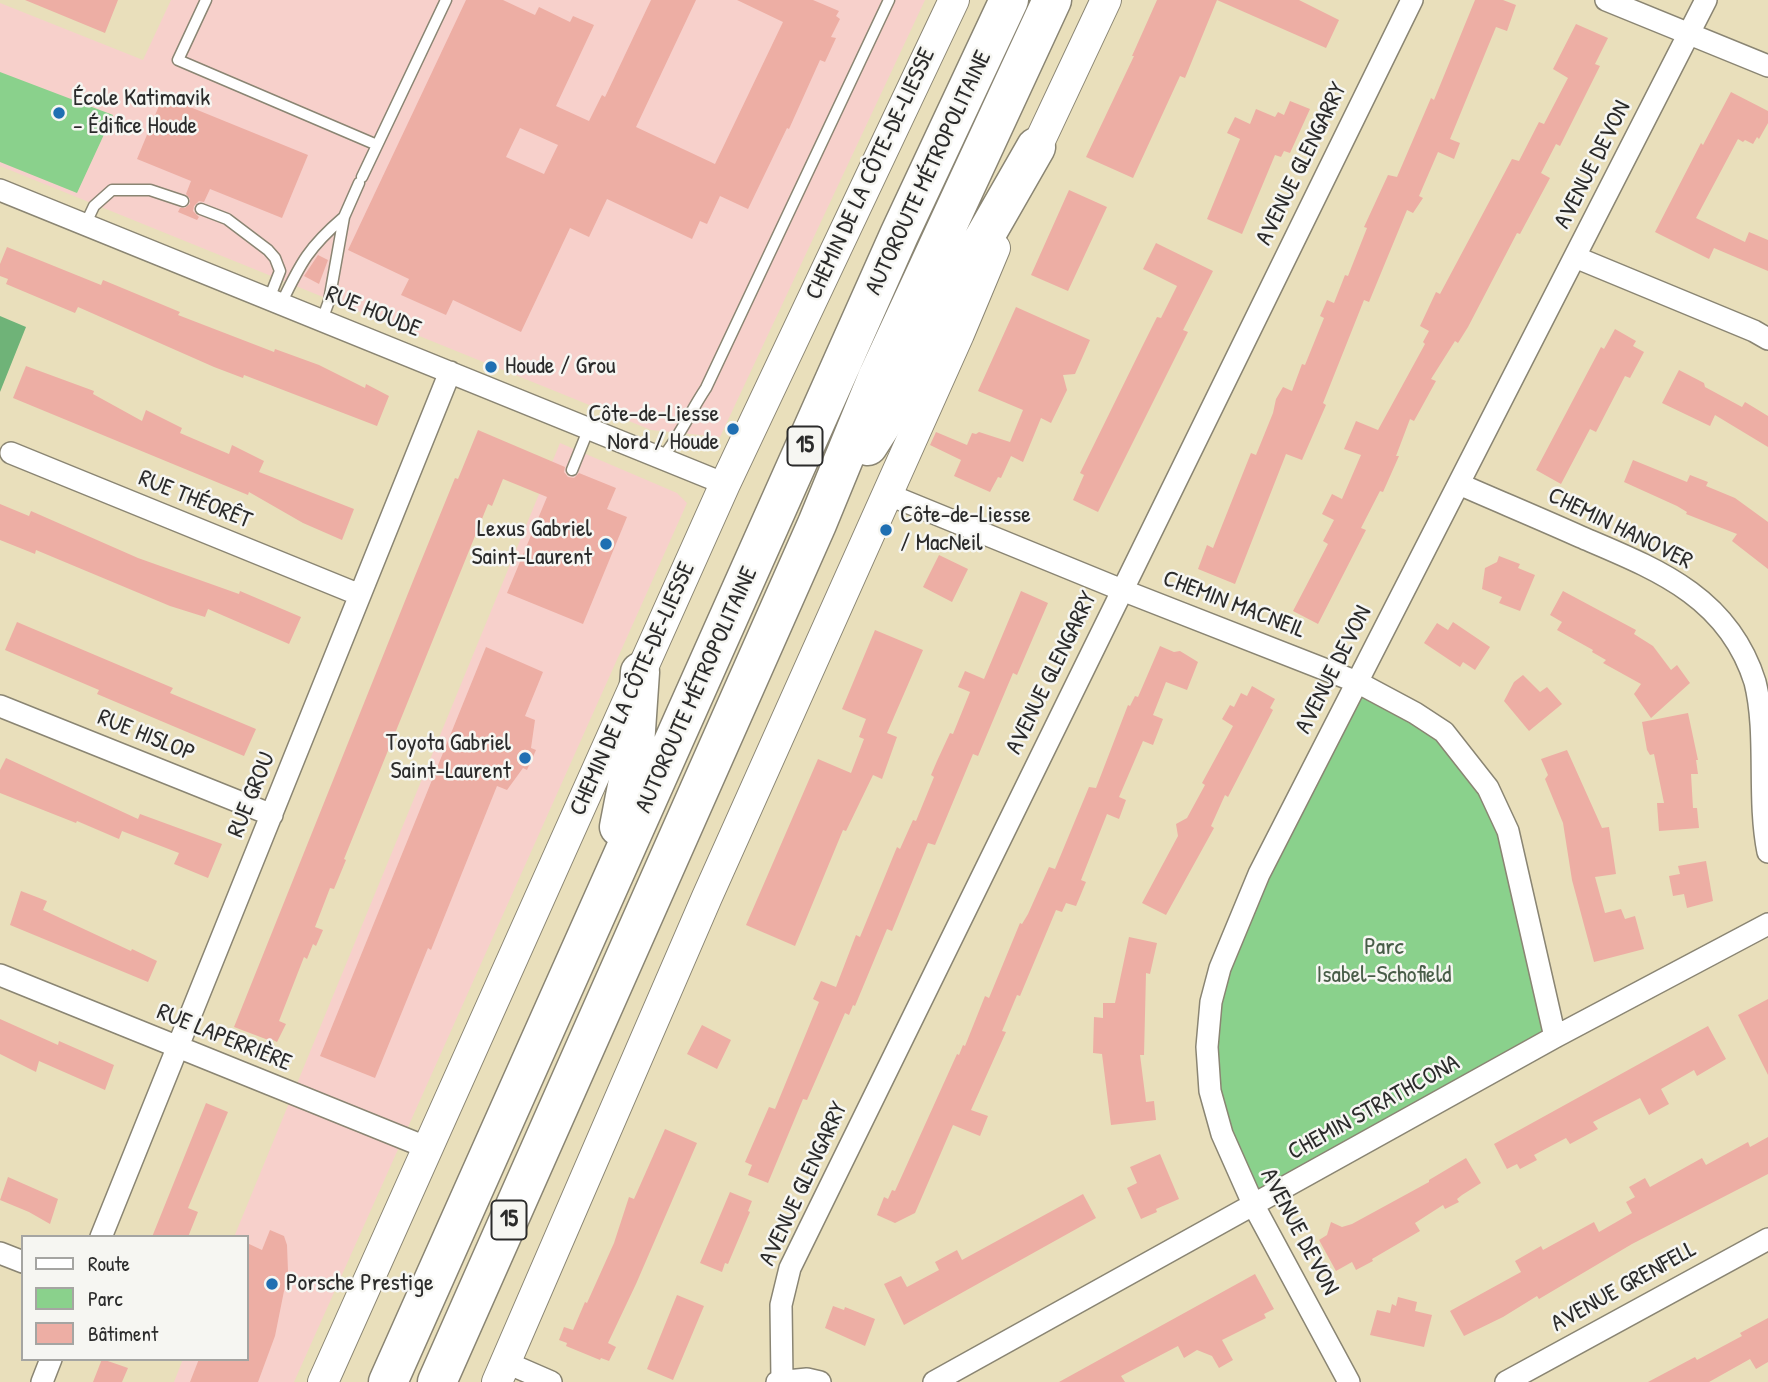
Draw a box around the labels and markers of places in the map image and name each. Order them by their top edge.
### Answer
place label: École Katimavik - Édifice Houde [73,85,210,141]
marker: École Katimavik - Édifice Houde [51,105,67,121]
place label: Houde / Grou [505,353,616,381]
marker: Houde / Grou [483,359,499,375]
place label: Côte-de-Liesse Nord / Houde [588,401,719,457]
marker: Côte-de-Liesse Nord / Houde [725,421,741,437]
place label: Côte-de-Liesse / MacNeil [900,502,1031,558]
place label: Lexus Gabriel Saint-Laurent [472,516,592,572]
marker: Côte-de-Liesse / MacNeil [878,522,894,538]
marker: Lexus Gabriel Saint-Laurent [598,536,614,552]
place label: Toyota Gabriel Saint-Laurent [386,730,511,786]
marker: Toyota Gabriel Saint-Laurent [517,750,533,766]
place label: Porsche Prestige [286,1270,434,1298]
marker: Porsche Prestige [264,1276,280,1292]

